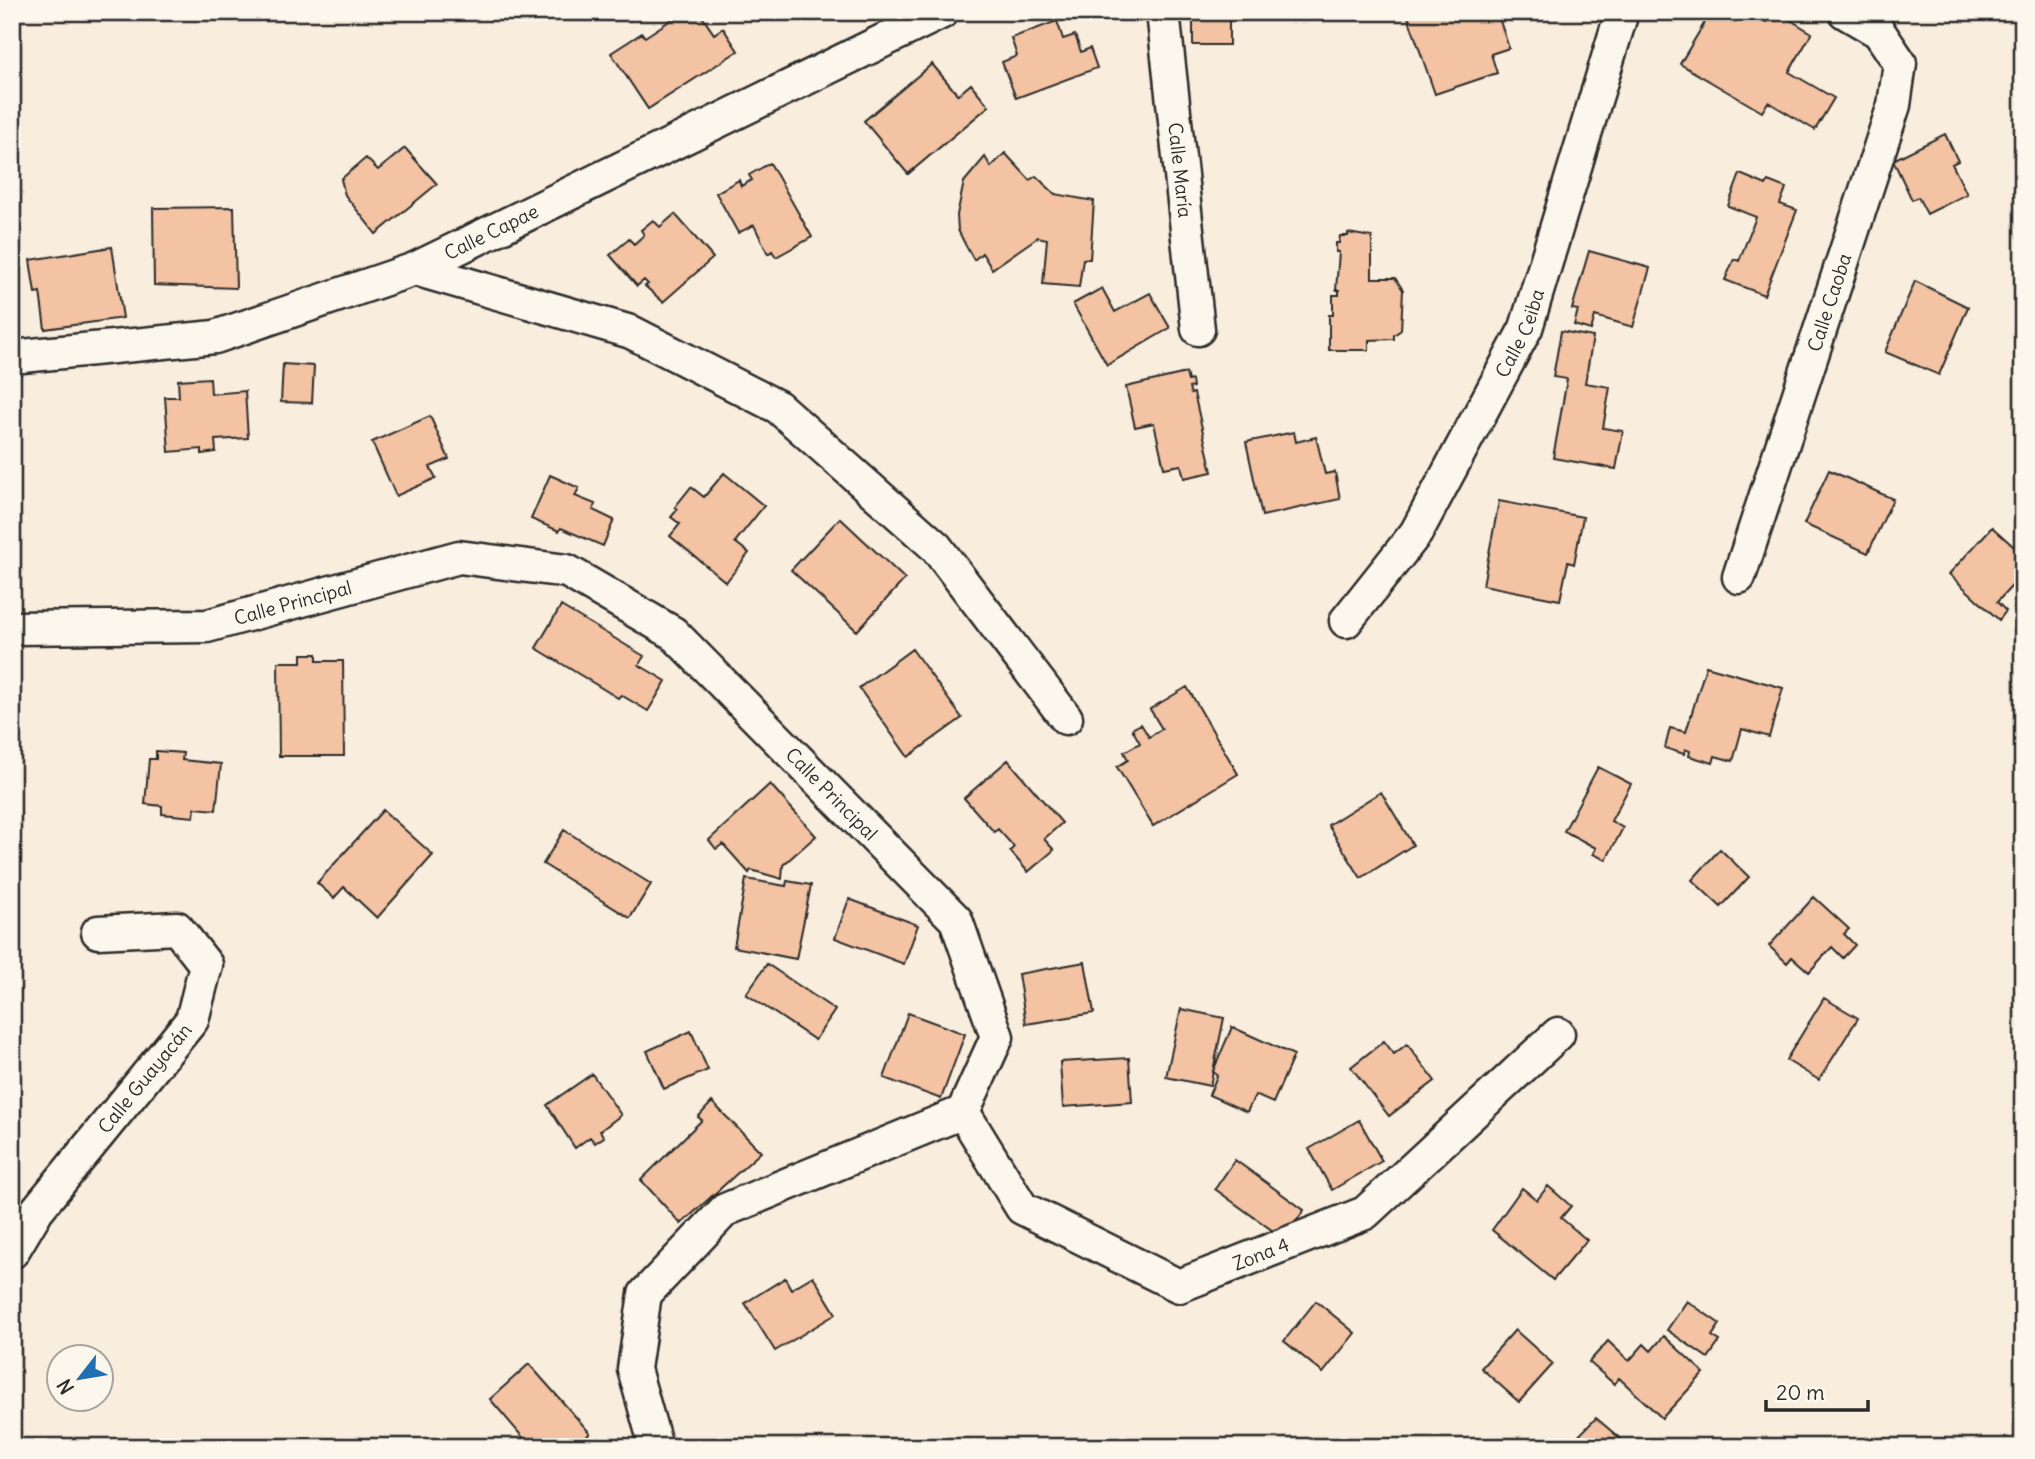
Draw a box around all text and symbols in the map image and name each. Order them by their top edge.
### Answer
street label: Calle María [1163,121,1198,219]
street label: Calle Capae [440,199,542,265]
street label: Calle Caoba [1802,250,1856,354]
street label: Calle Ceiba [1490,286,1549,382]
street label: Calle Principal [231,575,354,630]
street label: Calle Principal [781,742,883,845]
street label: Calle Guayacán [93,1018,197,1138]
street label: Zona 4 [1229,1232,1293,1276]
north arrow [46,1344,116,1414]
scale bar [1766,1368,1867,1412]
text: N [52,1375,79,1399]
text: 20 m [1776,1379,1825,1406]

